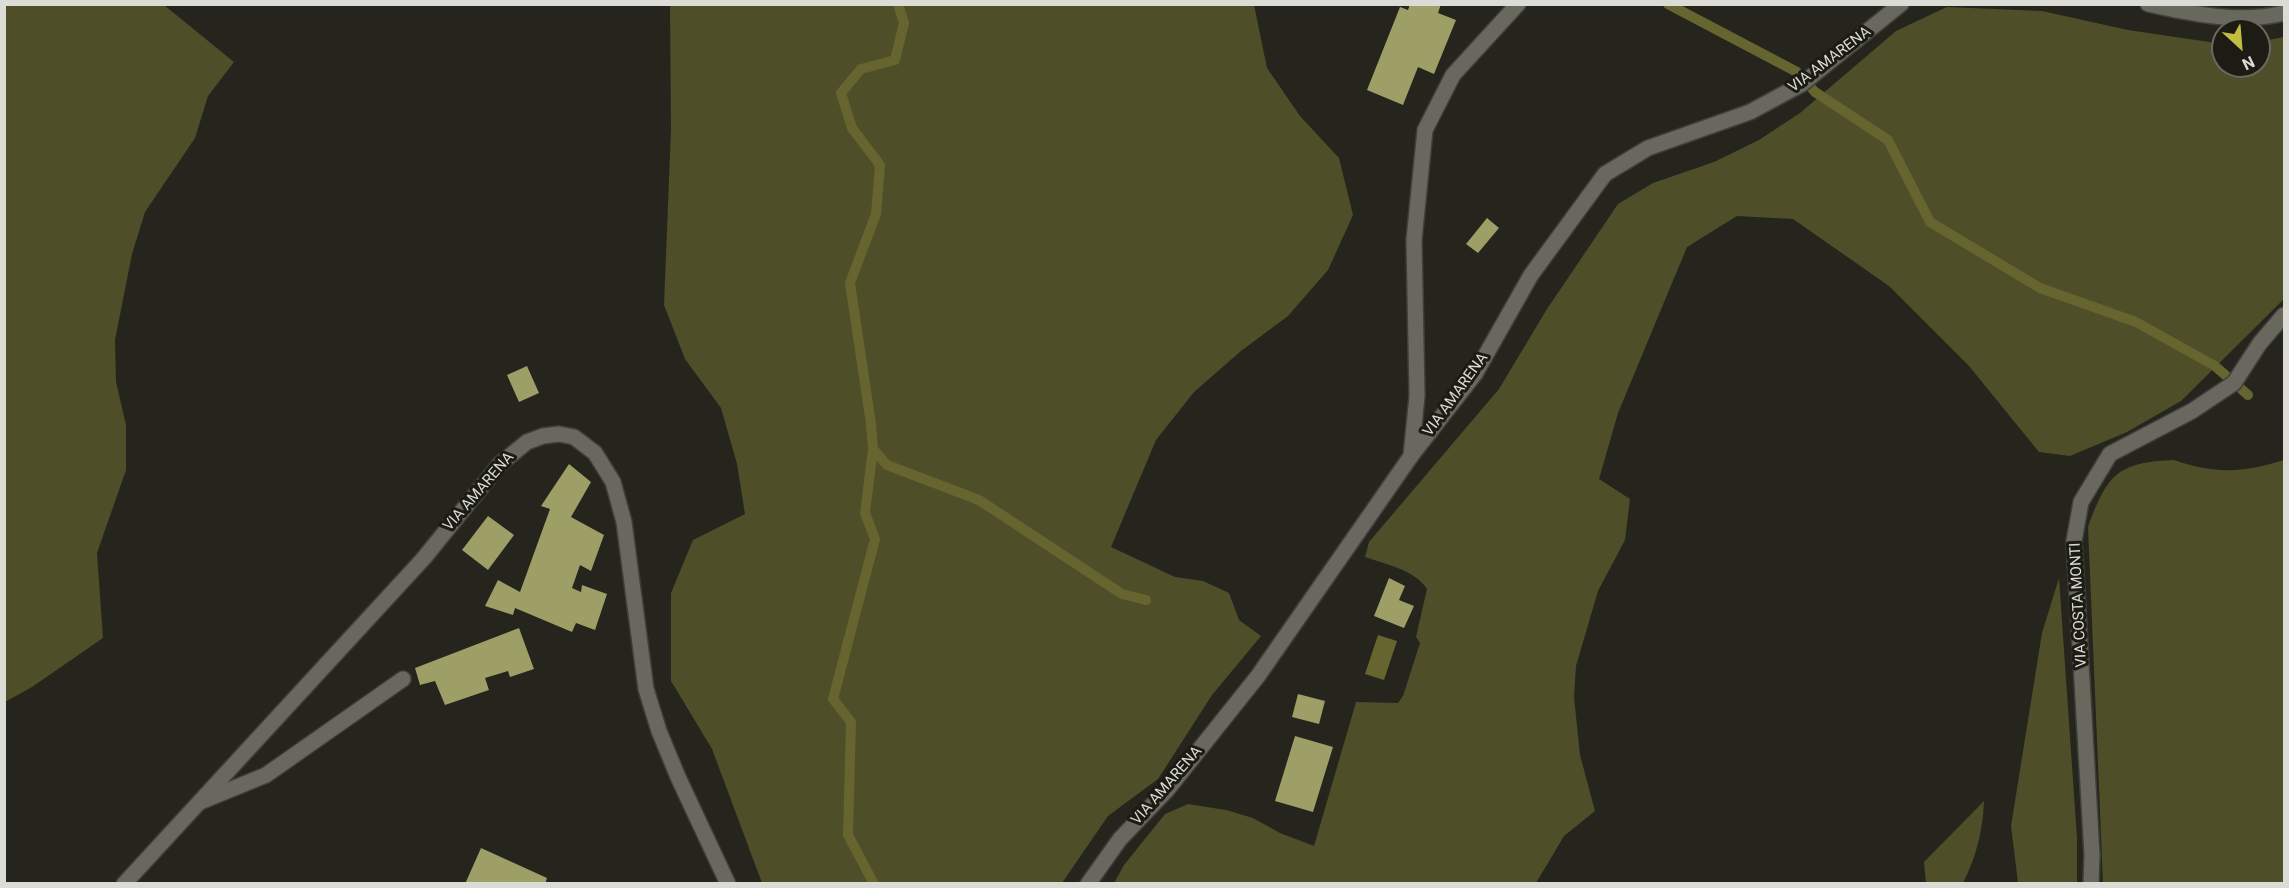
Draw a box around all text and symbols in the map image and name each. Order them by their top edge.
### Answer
north arrow [2211,18,2271,78]
street label: VIA AMARENA [1785,23,1875,97]
text: N [2239,52,2257,74]
street label: VIA AMARENA [1420,350,1492,440]
street label: VIA AMARENA [440,449,518,535]
street label: VIA COSTA MONTI [2067,542,2091,668]
street label: VIA AMARENA [1128,743,1206,829]

